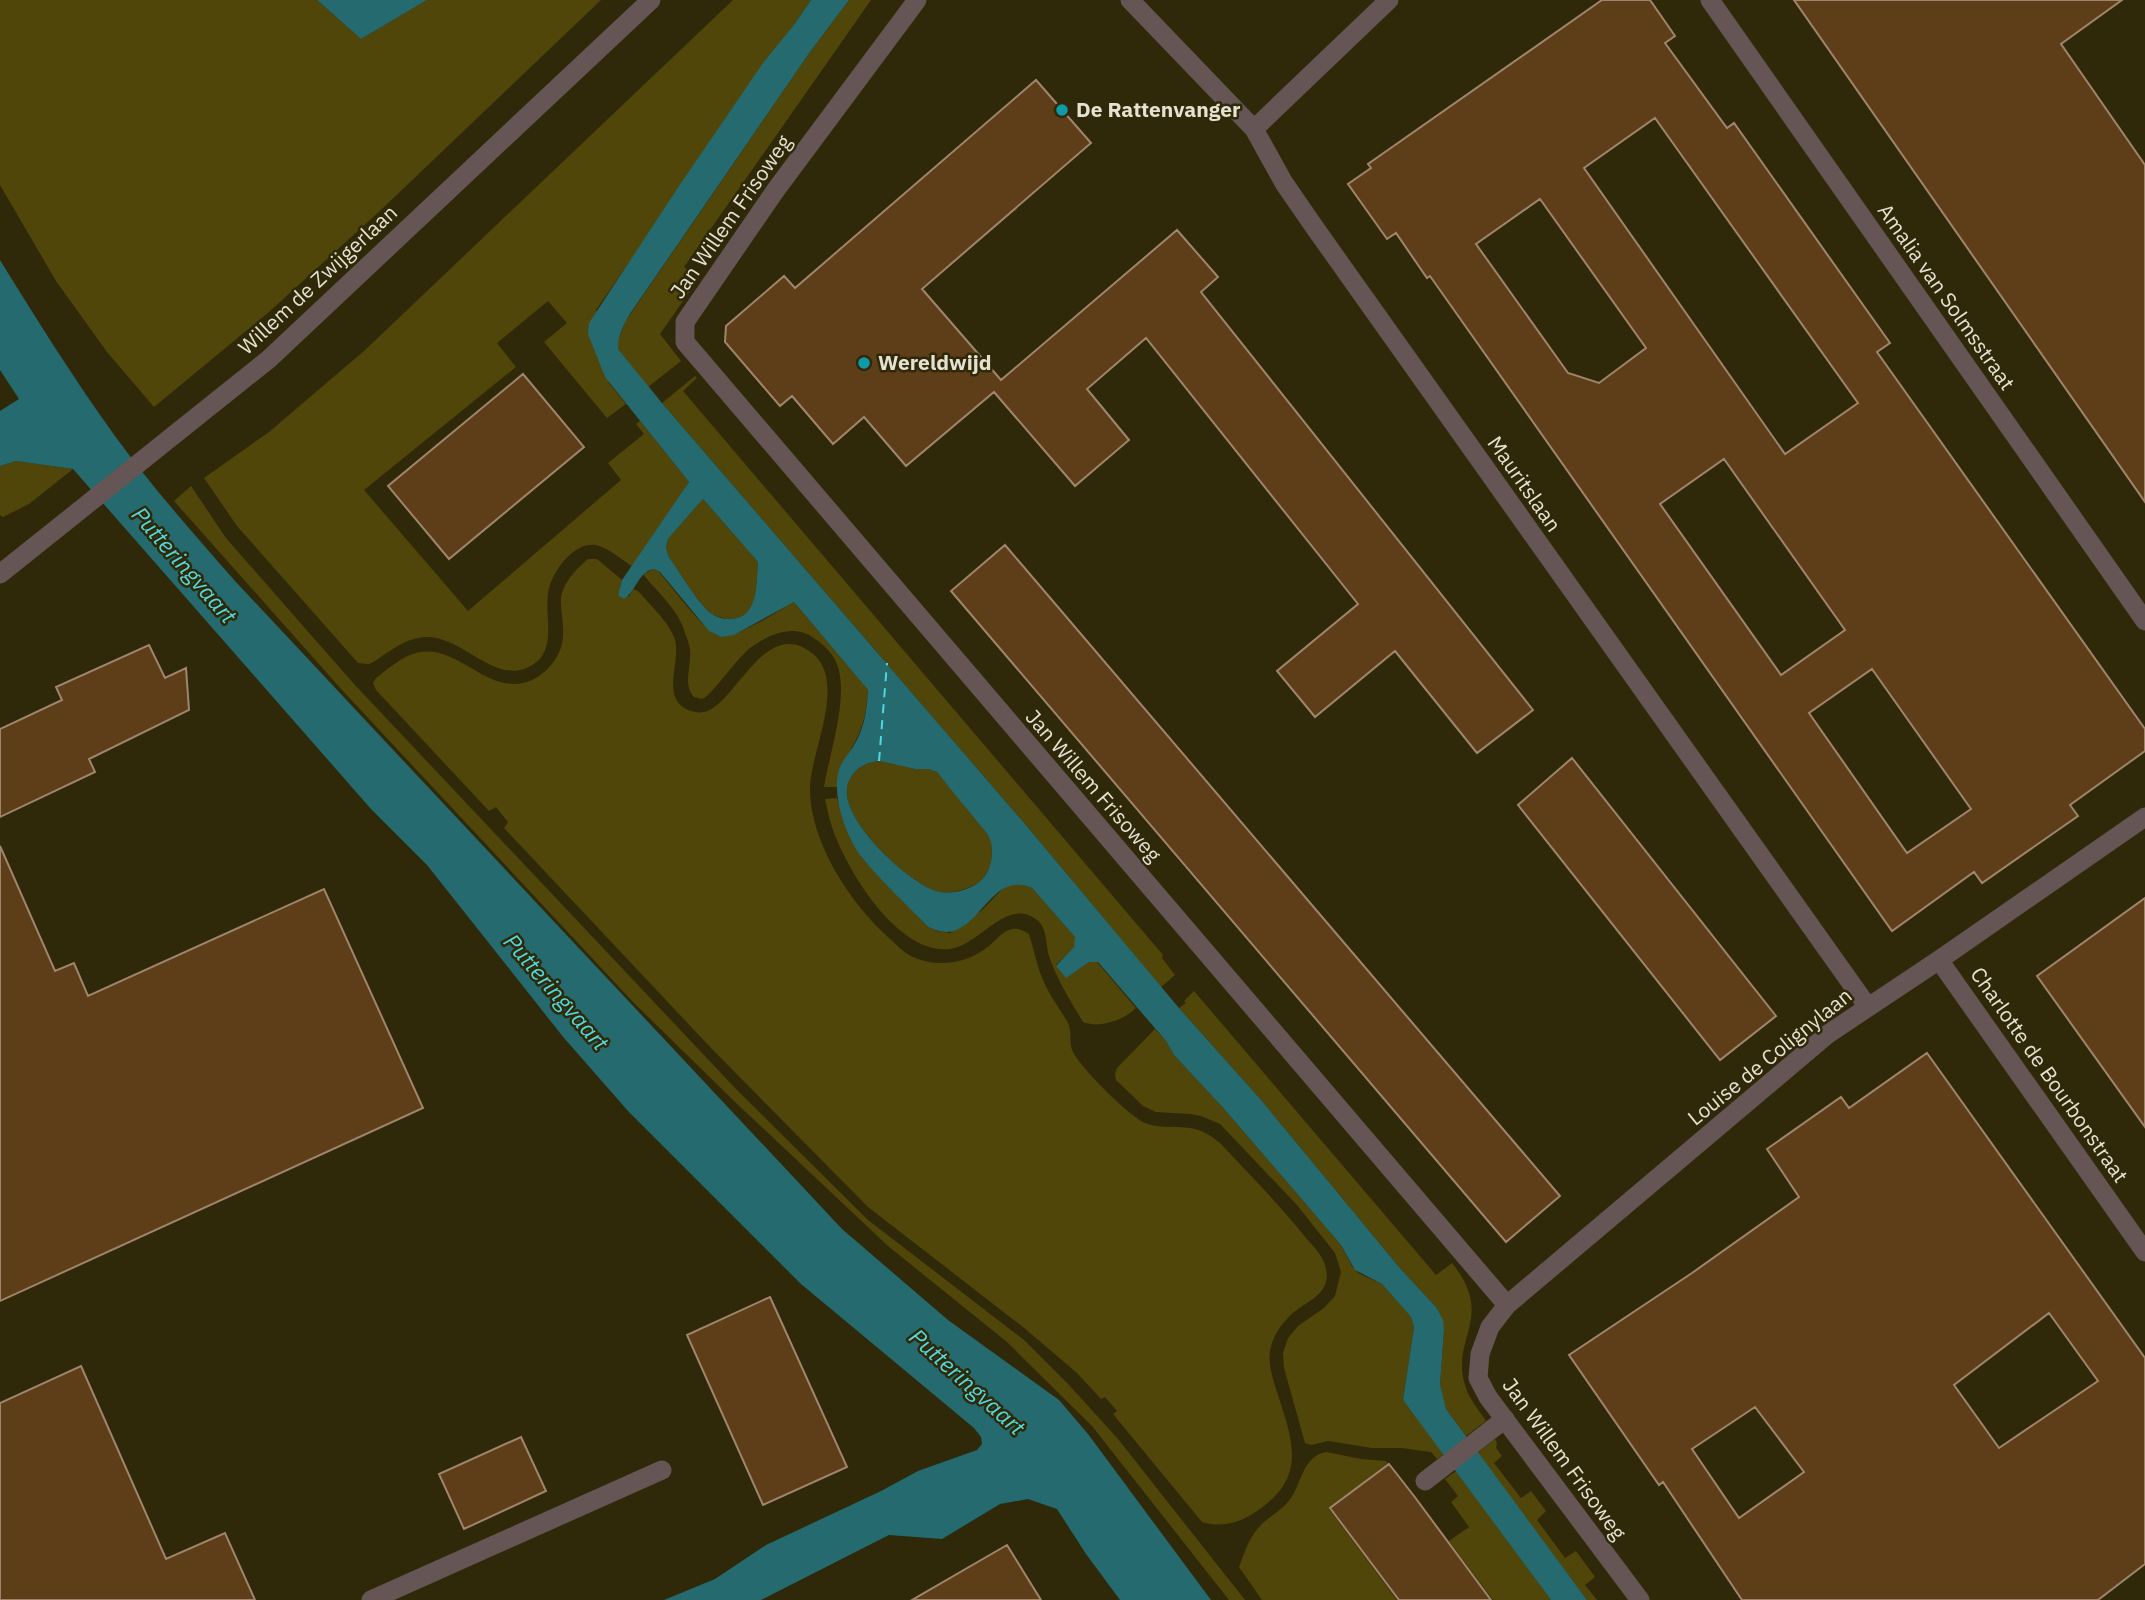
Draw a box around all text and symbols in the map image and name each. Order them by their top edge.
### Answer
place label: De Rattenvanger [1076,95,1241,123]
marker: De Rattenvanger [1054,102,1070,118]
street label: Jan Willem Frisoweg [663,129,797,304]
street label: Willem de Zwijgerlaan [232,198,403,360]
street label: Amalia van Solmsstraat [1872,198,2022,395]
place label: Wereldwijd [878,348,991,376]
marker: Wereldwijd [856,355,872,371]
street label: Mauritslaan [1482,430,1568,537]
water label: Putteringvaart [126,500,244,630]
street label: Jan Willem Frisoweg [1020,703,1168,868]
water label: Putteringvaart [498,927,616,1057]
street label: Charlotte de Bourbonstraat [1965,961,2135,1188]
street label: Louise de Colignylaan [1681,981,1857,1131]
water label: Putteringvaart [904,1321,1032,1441]
street label: Jan Willem Frisoweg [1497,1372,1633,1545]

